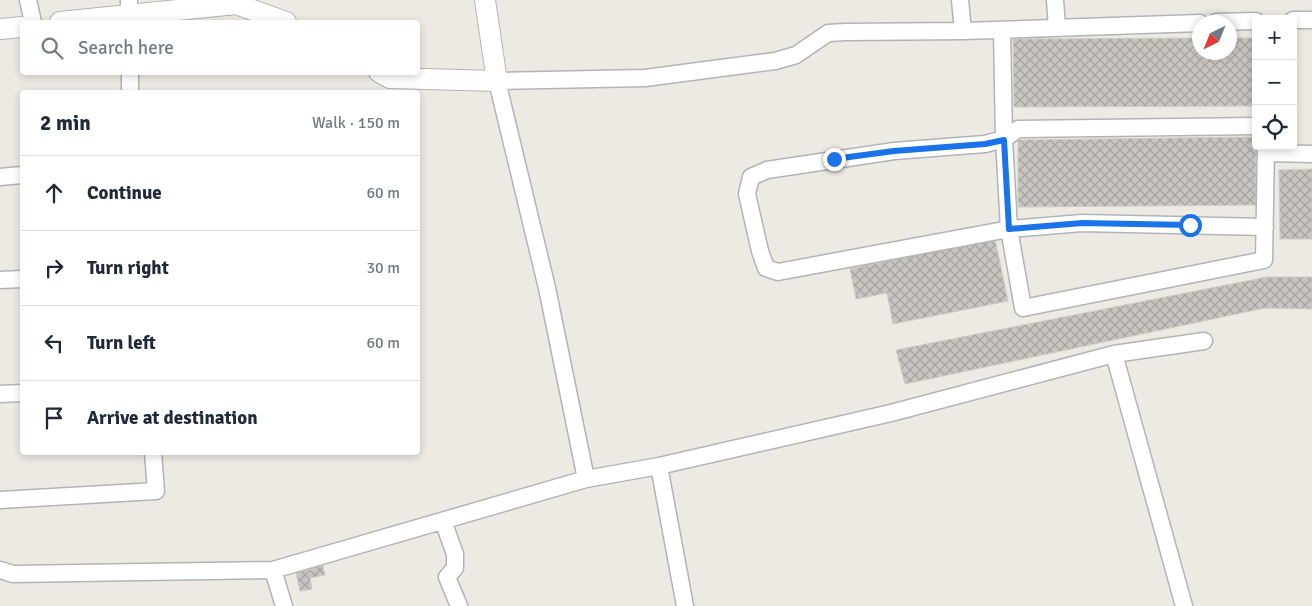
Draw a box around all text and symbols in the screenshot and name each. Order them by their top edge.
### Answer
north arrow [1192,15,1237,60]
map controls [1252,15,1297,150]
button: + [1252,15,1297,60]
search box [20,20,420,75]
icon: search [38,34,66,62]
text: Search here [78,36,174,60]
button: − [1252,60,1297,105]
button: locate [1252,105,1297,150]
text: 2 min [40,110,91,136]
text: Walk · 150 m [312,113,400,133]
route end [823,148,846,171]
icon: ahead [40,179,68,207]
text: Continue [87,181,162,205]
text: 60 m [366,183,400,203]
route start [1179,214,1202,237]
icon: right [40,254,68,282]
text: Turn right [87,256,169,280]
text: 30 m [366,258,400,278]
icon: left [40,329,68,357]
text: Turn left [87,331,156,355]
text: 60 m [366,333,400,353]
icon: arrive [40,404,68,432]
text: Arrive at destination [87,406,258,430]

